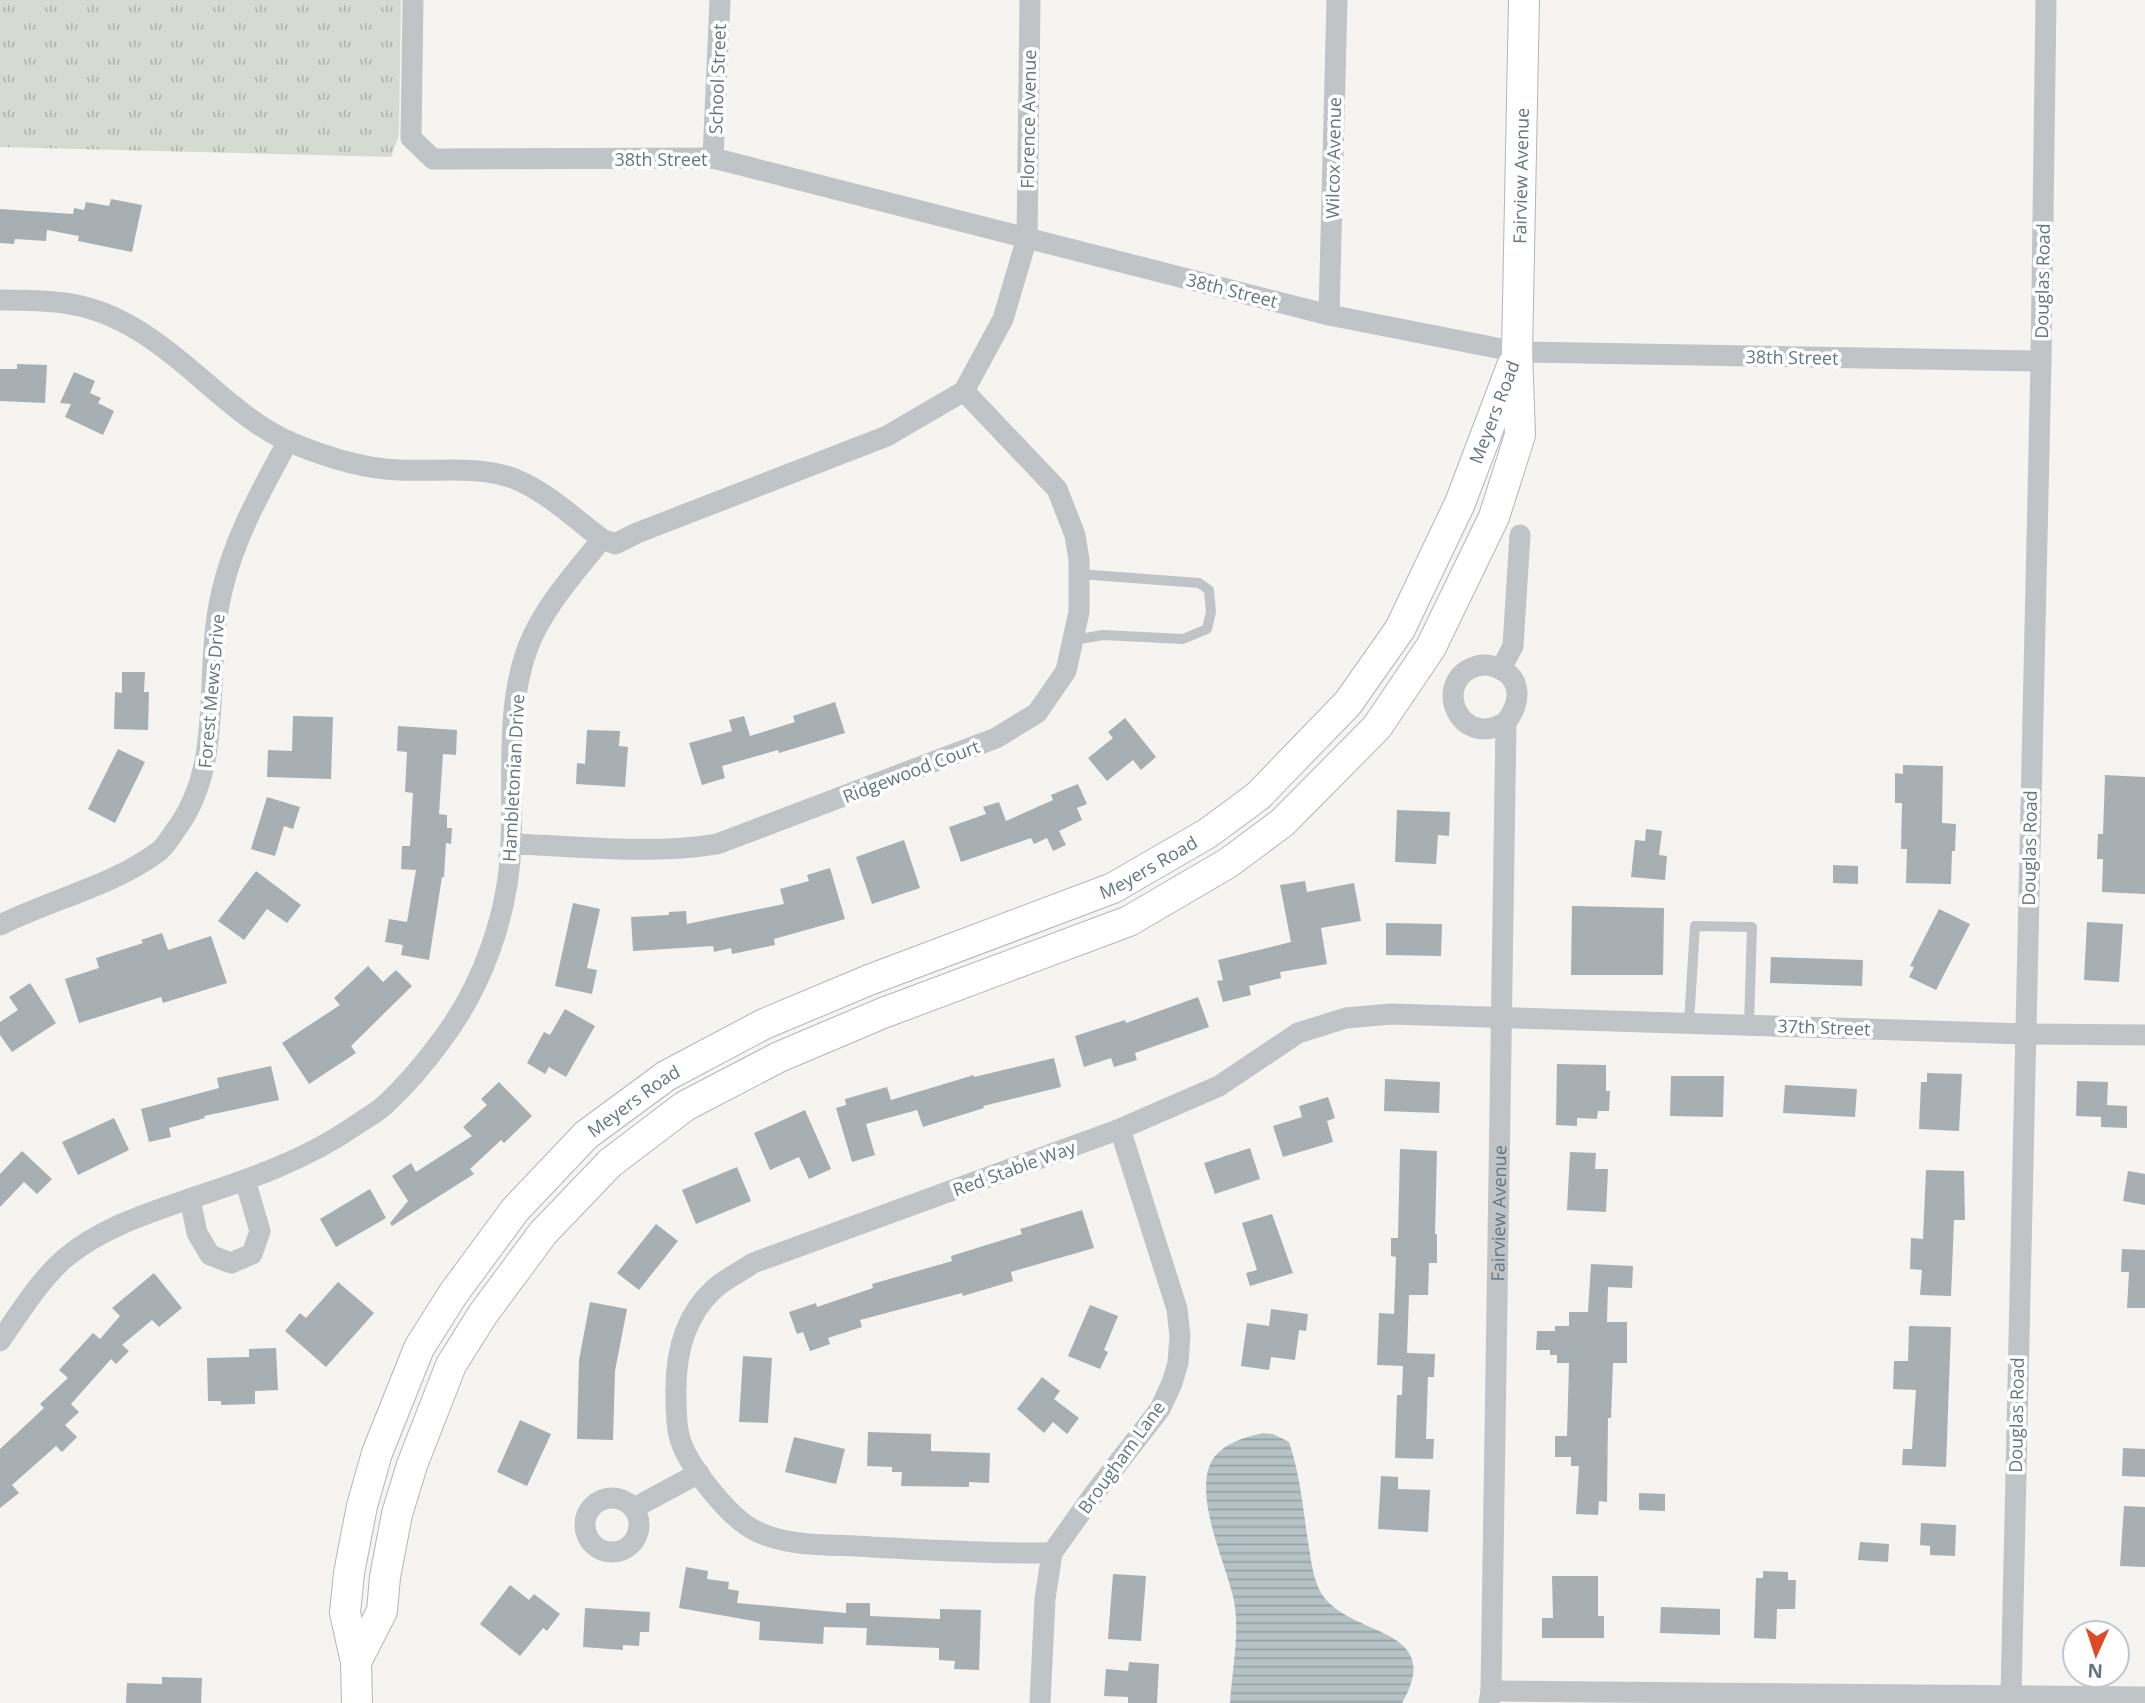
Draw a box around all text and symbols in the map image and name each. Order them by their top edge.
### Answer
street label: School Street [703,23,731,135]
street label: Florence Avenue [1015,49,1041,189]
street label: Wilcox Avenue [1320,97,1346,219]
street label: Fairview Avenue [1507,108,1534,244]
street label: 38th Street [615,147,708,171]
street label: Douglas Road [2029,223,2055,339]
street label: 38th Street [1184,267,1280,313]
street label: 38th Street [1745,344,1839,370]
street label: Meyers Road [1463,357,1525,467]
street label: Forest Mews Drive [192,613,230,769]
street label: Hambletonian Drive [497,693,529,863]
street label: Ridgewood Court [839,734,983,808]
street label: Douglas Road [2016,790,2042,906]
street label: Meyers Road [1096,830,1201,904]
street label: 37th Street [1777,1013,1871,1041]
street label: Meyers Road [582,1059,684,1142]
street label: Red Stable Way [949,1134,1080,1201]
street label: Fairview Avenue [1485,1145,1511,1282]
street label: Douglas Road [2003,1357,2029,1473]
street label: Brougham Lane [1072,1396,1170,1518]
north arrow [2061,1619,2131,1689]
text: N [2087,1658,2104,1684]

